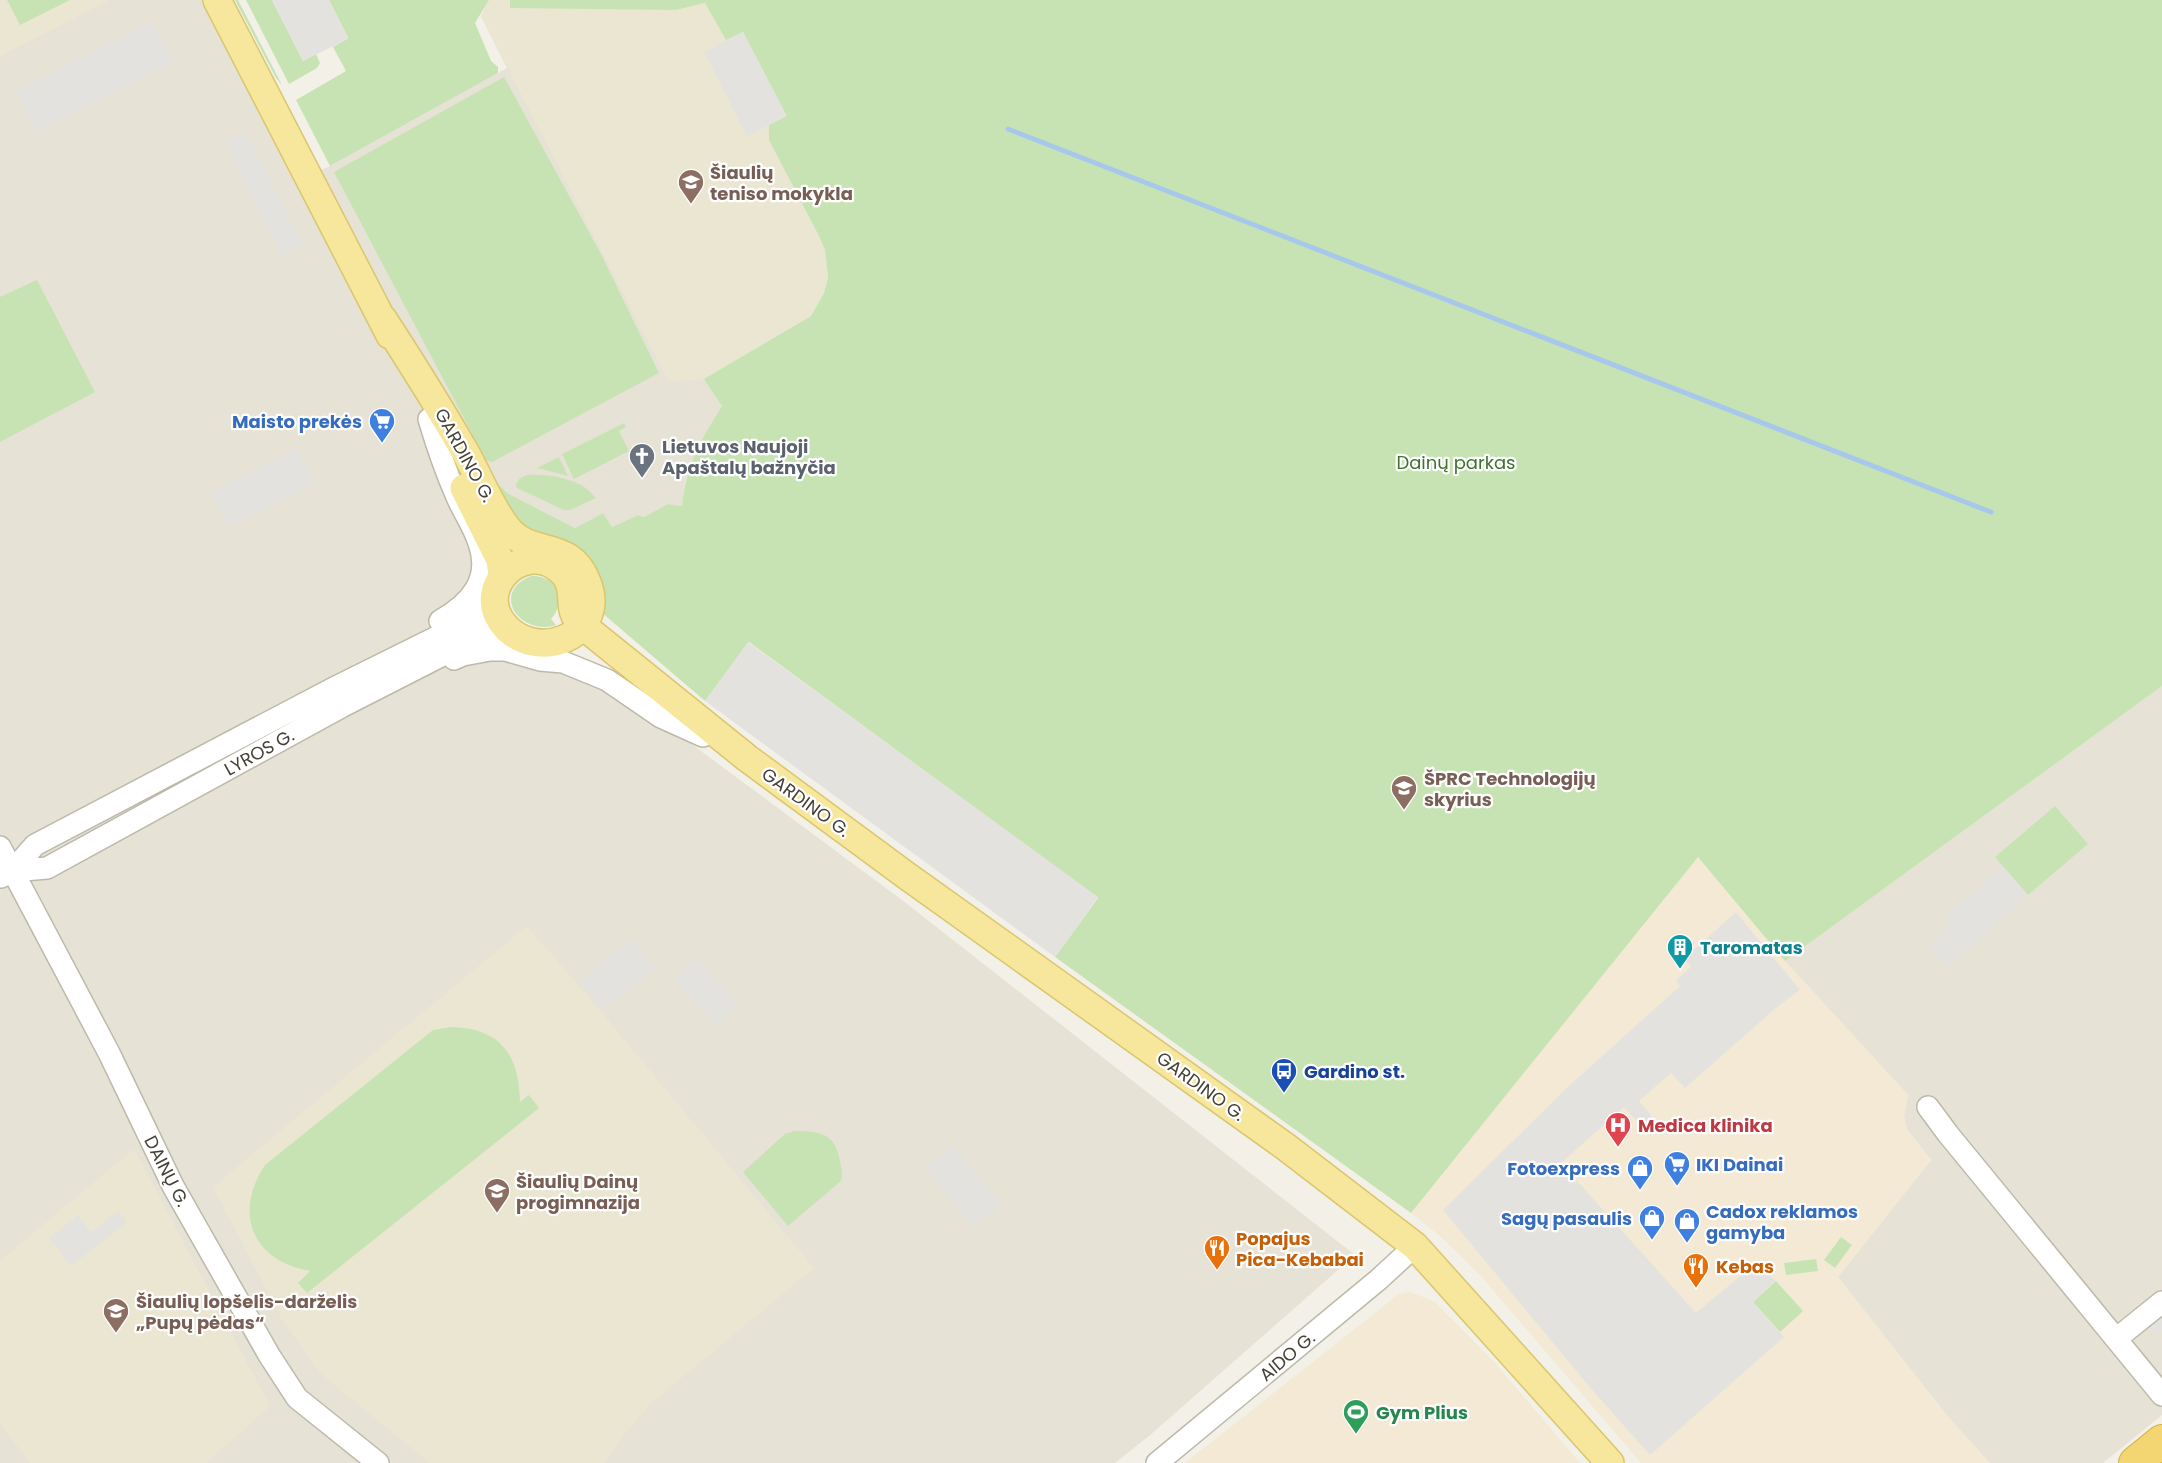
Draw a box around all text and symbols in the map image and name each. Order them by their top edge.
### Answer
place label: Šiaulių teniso mokykla [710,160,853,206]
school or university icon: Šiaulių teniso mokykla [676,167,706,205]
street label: GARDINO G. [429,404,501,506]
supermarket icon: Maisto prekės [367,406,397,444]
place label: Maisto prekės [232,409,362,434]
place label: Lietuvos Naujoji Apaštalų bažnyčia [662,434,836,480]
church icon: Lietuvos Naujoji Apaštalų bažnyčia [627,441,657,479]
park label: Dainų parkas [1396,450,1516,475]
street label: LYROS G. [219,723,299,781]
street label: GARDINO G. [757,761,855,843]
place label: ŠPRC Technologijų skyrius [1424,766,1596,812]
school or university icon: ŠPRC Technologijų skyrius [1389,773,1419,811]
building icon: Taromatas [1665,932,1695,970]
place label: Taromatas [1700,935,1803,960]
street label: GARDINO G. [1152,1045,1250,1127]
bus stop icon: Gardino st. [1269,1056,1299,1094]
place label: Gardino st. [1304,1059,1405,1084]
hospital icon: Medica klinika [1603,1110,1633,1148]
place label: Medica klinika [1638,1113,1773,1138]
street label: DAINŲ G. [138,1131,196,1211]
supermarket icon: IKI Dainai [1662,1149,1692,1187]
place label: IKI Dainai [1696,1152,1783,1177]
shop icon: Fotoexpress [1625,1153,1655,1191]
place label: Fotoexpress [1507,1156,1620,1181]
place label: Šiaulių Dainų progimnazija [516,1169,640,1215]
school or university icon: Šiaulių Dainų progimnazija [482,1176,512,1214]
place label: Cadox reklamos gamyba [1706,1199,1858,1245]
shop icon: Sagų pasaulis [1637,1203,1667,1241]
place label: Sagų pasaulis [1501,1206,1632,1231]
shop icon: Cadox reklamos gamyba [1672,1206,1702,1244]
place label: Popajus Pica-Kebabai [1236,1226,1364,1272]
restaurant icon: Popajus Pica-Kebabai [1202,1233,1232,1271]
restaurant icon: Kebas [1681,1251,1711,1289]
place label: Kebas [1716,1254,1774,1279]
place label: Šiaulių lopšelis-darželis „Pupų pėdas“ [136,1289,357,1335]
school or university icon: Šiaulių lopšelis-darželis „Pupų pėdas“ [101,1296,131,1334]
street label: AIDO G. [1254,1325,1320,1387]
sports icon: Gym Plius [1341,1397,1371,1435]
place label: Gym Plius [1376,1400,1468,1425]

